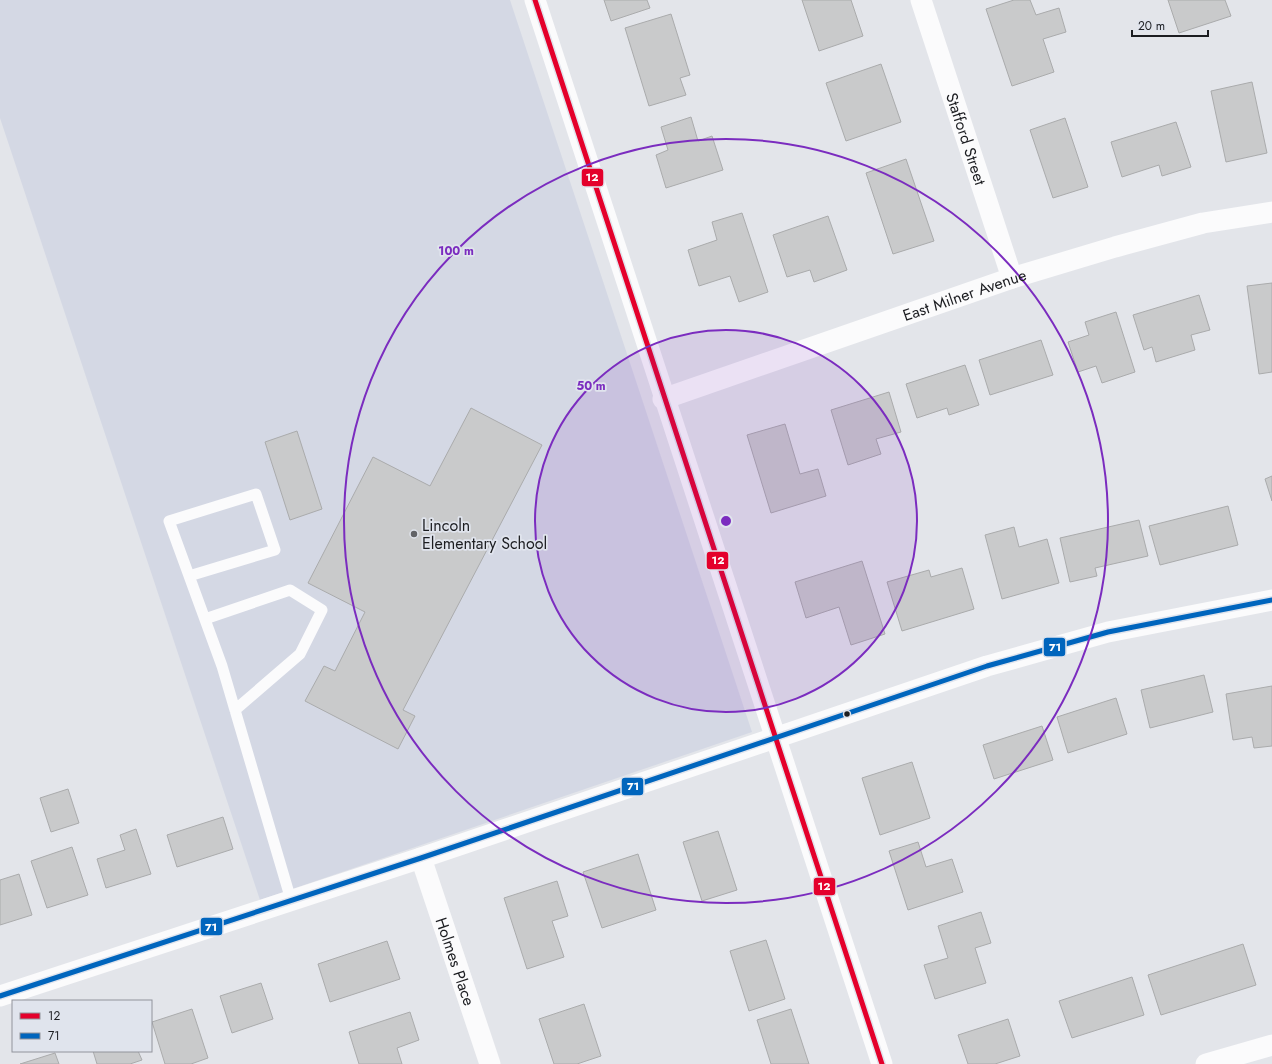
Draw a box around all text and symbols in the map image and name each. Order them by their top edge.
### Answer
scale bar [1132,12,1208,38]
text: 20 m [1138,17,1165,35]
street label: Stafford Street [941,90,992,188]
line badge: 12 [581,168,604,187]
text: 12 [586,169,598,185]
text: 100 m [438,242,474,260]
street label: East Milner Avenue [900,263,1029,327]
text: 50 m [576,377,606,395]
place label: Lincoln Elementary School [422,514,547,555]
centre of rings [719,514,733,528]
marker: Lincoln Elementary School [409,529,419,539]
line badge: 12 [706,551,729,570]
text: 12 [712,552,724,568]
line badge: 71 [1043,637,1066,657]
text: 71 [1049,639,1061,655]
unlabelled marker [842,709,852,719]
line badge: 71 [621,777,644,796]
text: 71 [627,778,639,794]
line badge: 12 [813,877,836,896]
text: 12 [818,878,830,894]
street label: Holmes Place [430,914,481,1009]
line badge: 71 [200,917,223,936]
text: 71 [205,919,217,935]
legend [12,1000,152,1052]
text: 12 [48,1007,60,1025]
text: 71 [48,1027,60,1045]

